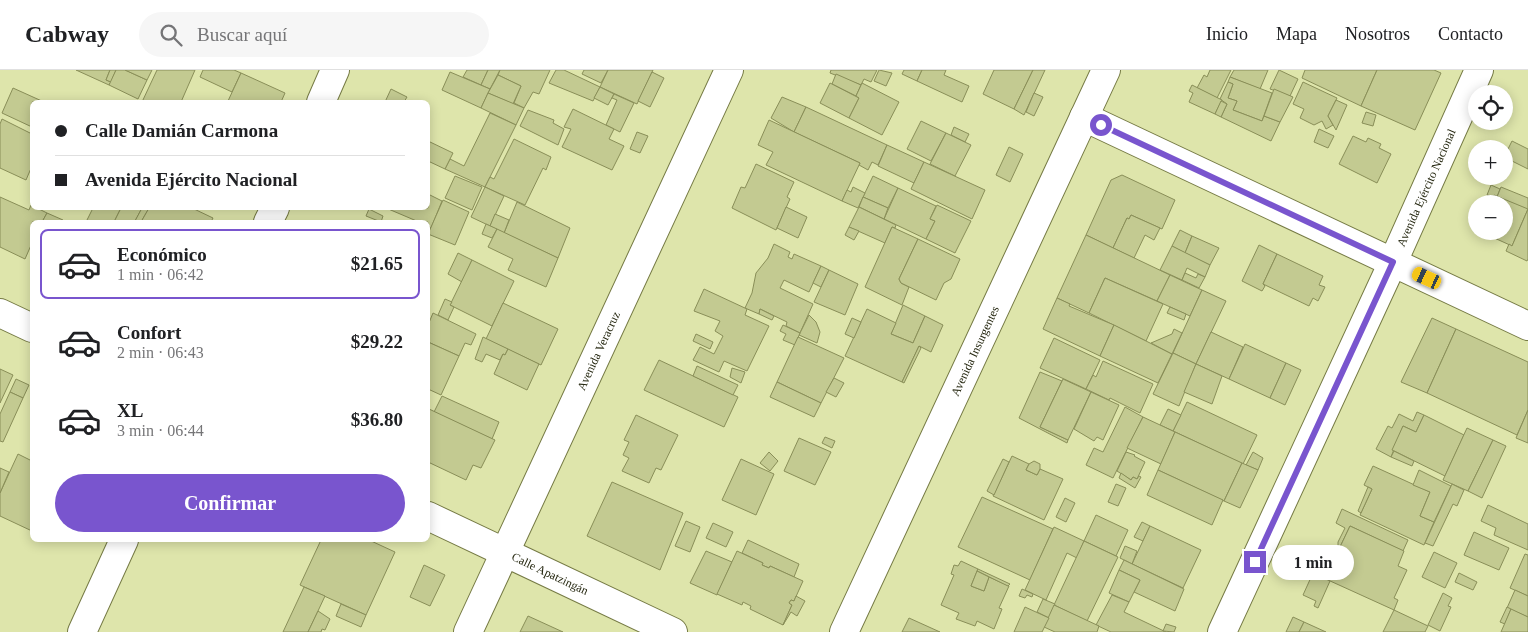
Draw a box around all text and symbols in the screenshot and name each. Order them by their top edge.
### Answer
search box [139,12,489,57]
text: Cabway [25,21,109,47]
icon: search [157,21,185,49]
text: Buscar aquí [197,24,287,45]
text: Inicio [1206,24,1248,44]
text: Mapa [1276,24,1317,44]
text: Nosotros [1345,24,1410,44]
text: Contacto [1438,24,1503,44]
map controls [1468,85,1513,240]
button: locate [1468,85,1513,130]
route start [1090,114,1112,136]
text: Calle Damián Carmona [85,120,278,141]
street label: Avenida Ejército Nacional [1394,126,1459,249]
button: + [1468,140,1513,185]
text: Avenida Ejército Nacional [85,169,298,190]
button: − [1468,195,1513,240]
icon: car [57,242,102,287]
text: Económico [117,244,207,265]
text: $21.65 [351,253,403,274]
car [1410,265,1443,291]
text: 1 min · 06:42 [117,266,204,283]
street label: Avenida Insurgentes [948,303,1002,398]
street label: Avenida Veracruz [574,309,623,392]
icon: car [57,320,102,365]
text: Confort [117,322,181,343]
text: $29.22 [351,331,403,352]
text: 2 min · 06:43 [117,344,204,361]
icon: car [57,398,102,443]
text: XL [117,400,143,421]
text: $36.80 [351,409,403,430]
text: 3 min · 06:44 [117,422,204,439]
button: Confirmar [55,474,405,532]
callout: 1 min [1272,544,1355,580]
street label: Calle Apatzingán [509,550,591,598]
route end [1244,551,1266,573]
text: 1 min [1294,554,1332,571]

